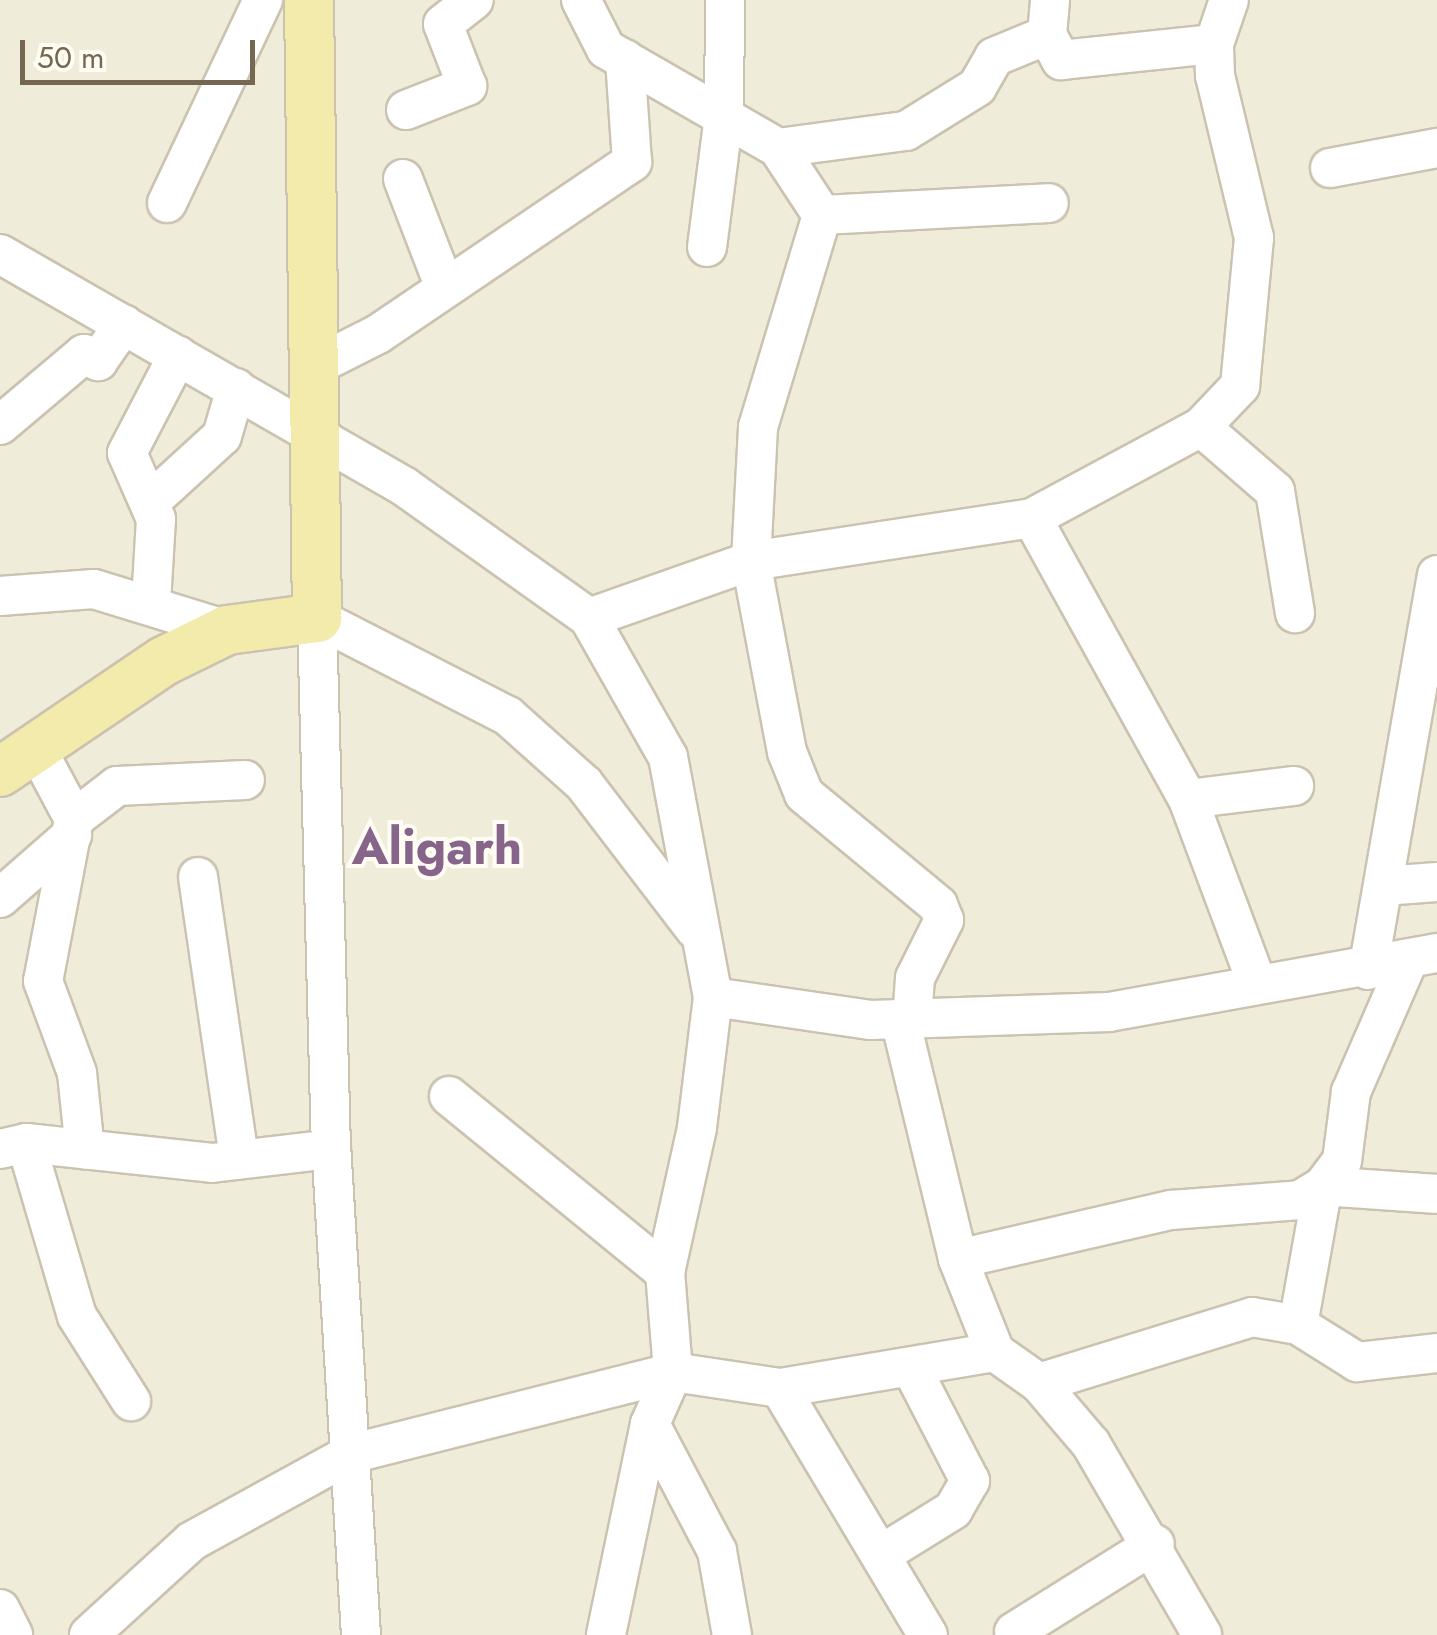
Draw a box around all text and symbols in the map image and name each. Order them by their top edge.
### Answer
scale bar [25,20,260,82]
text: 50 m [37,36,104,79]
district label: Aligarh [352,817,522,877]

